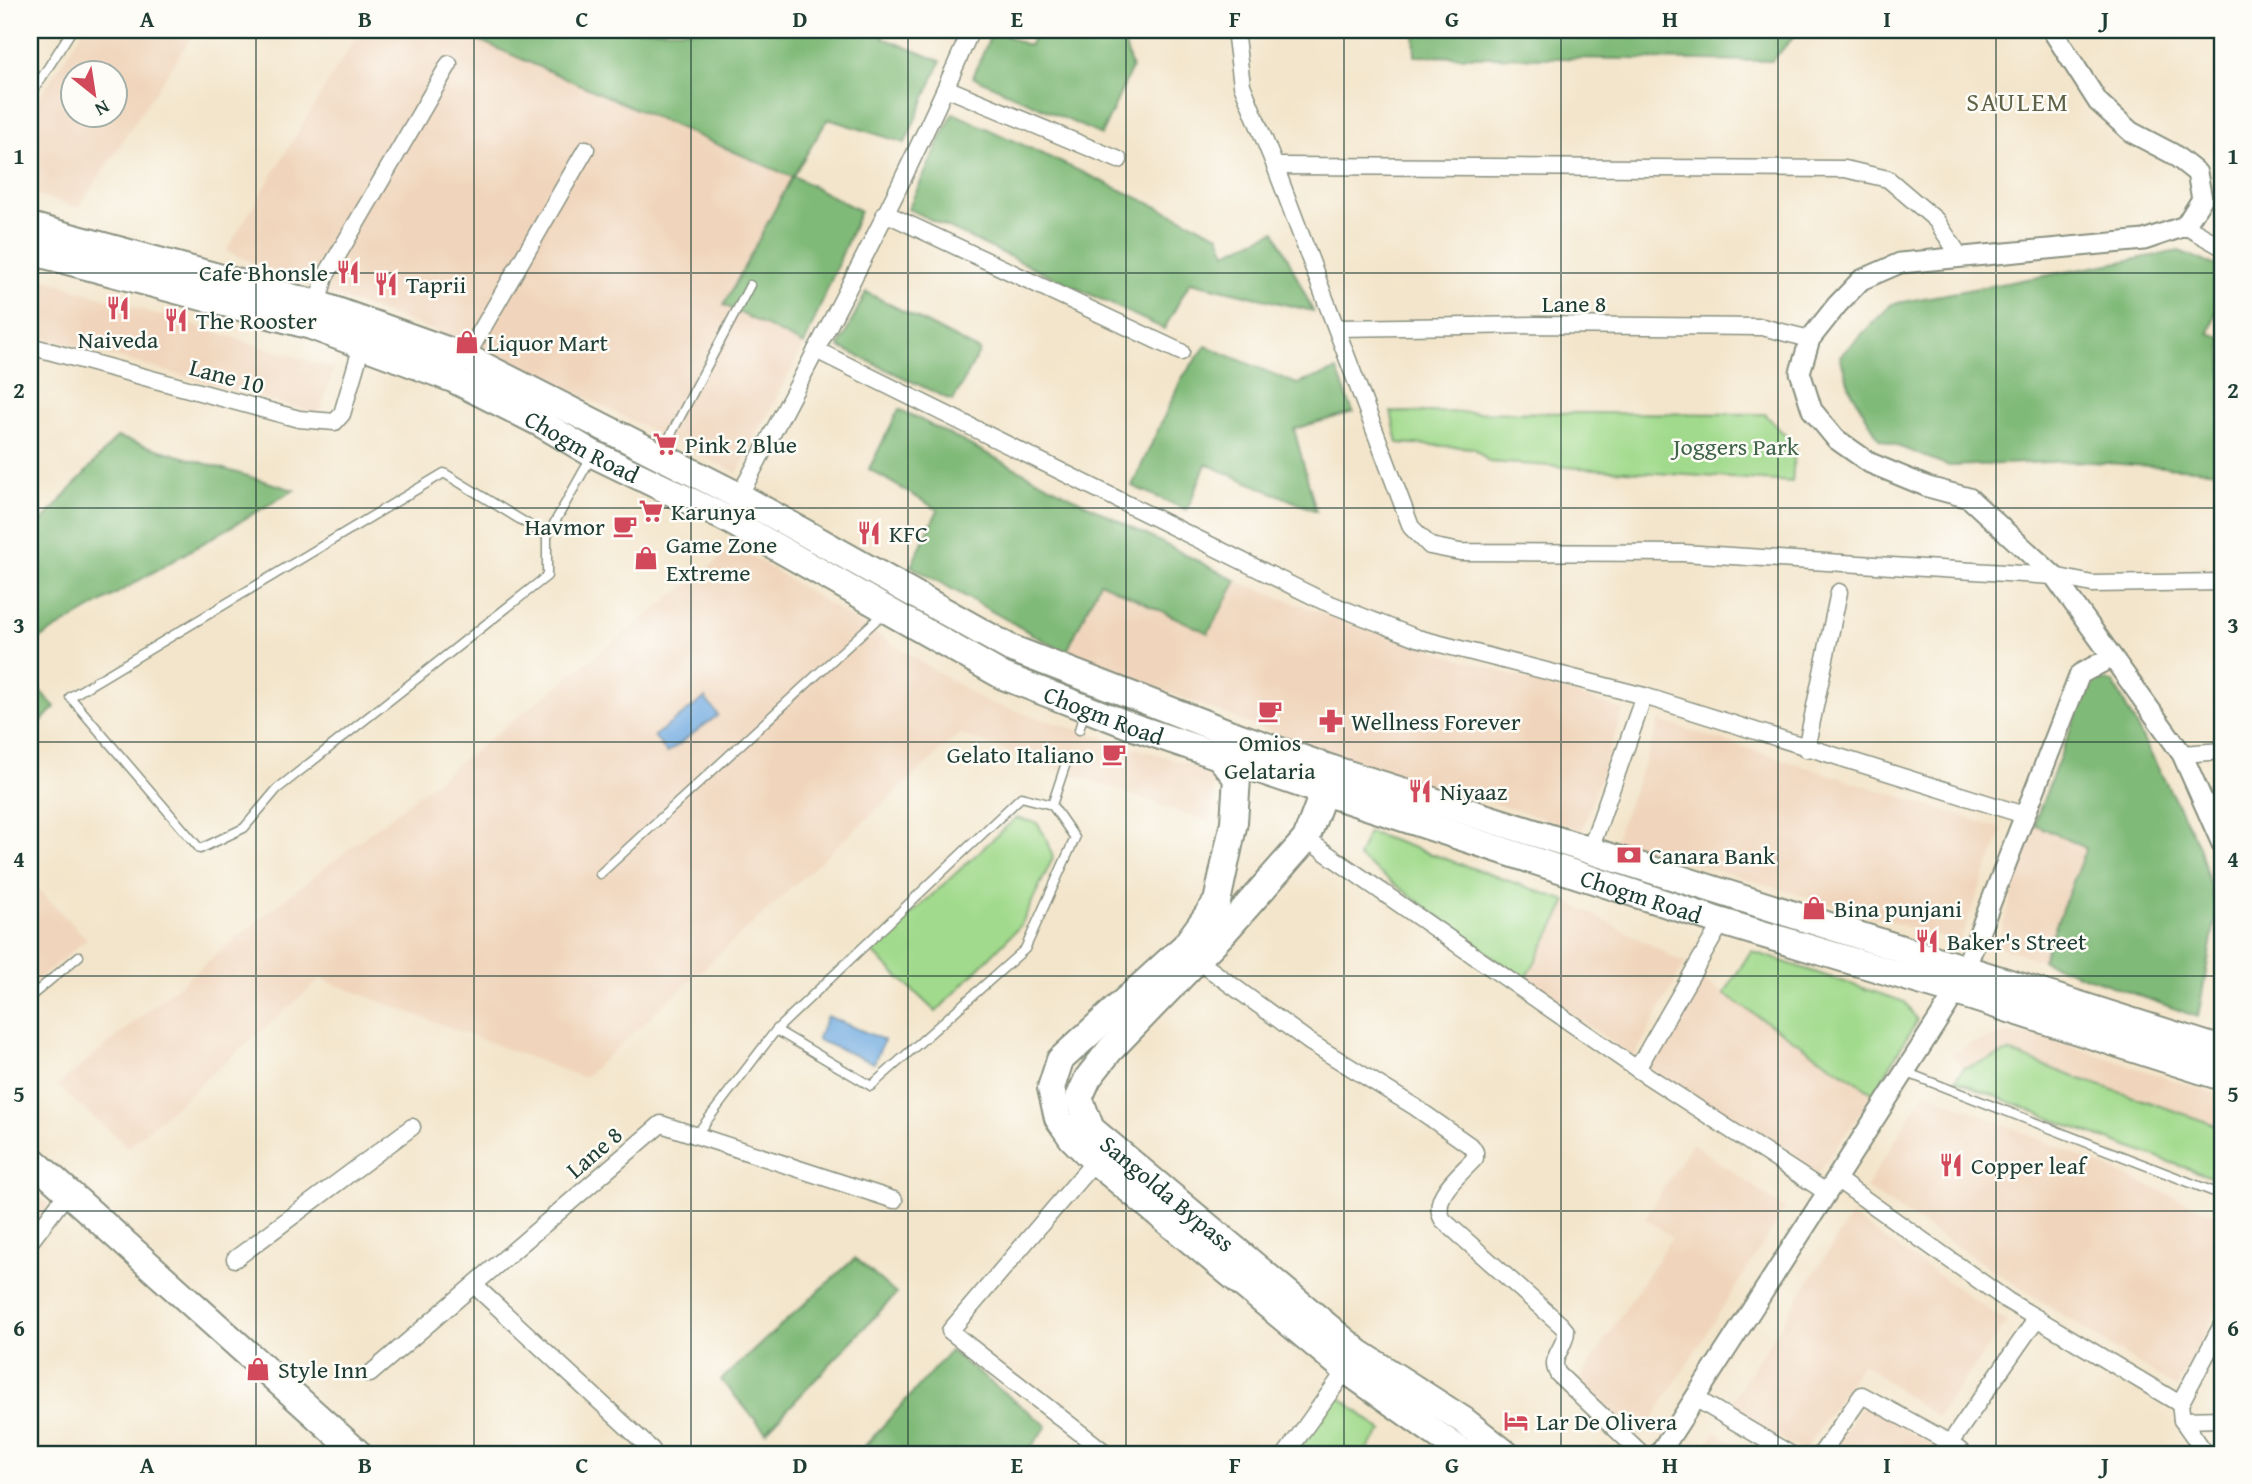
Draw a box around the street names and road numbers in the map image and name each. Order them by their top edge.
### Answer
street label: Lane 8 [1542,286,1606,321]
street label: Lane 10 [186,349,268,403]
street label: Chogm Road [519,401,645,491]
street label: Chogm Road [1039,676,1169,754]
street label: Chogm Road [1576,859,1707,932]
street label: Lane 8 [558,1118,630,1186]
street label: Sangolda Bypass [1093,1126,1242,1260]

